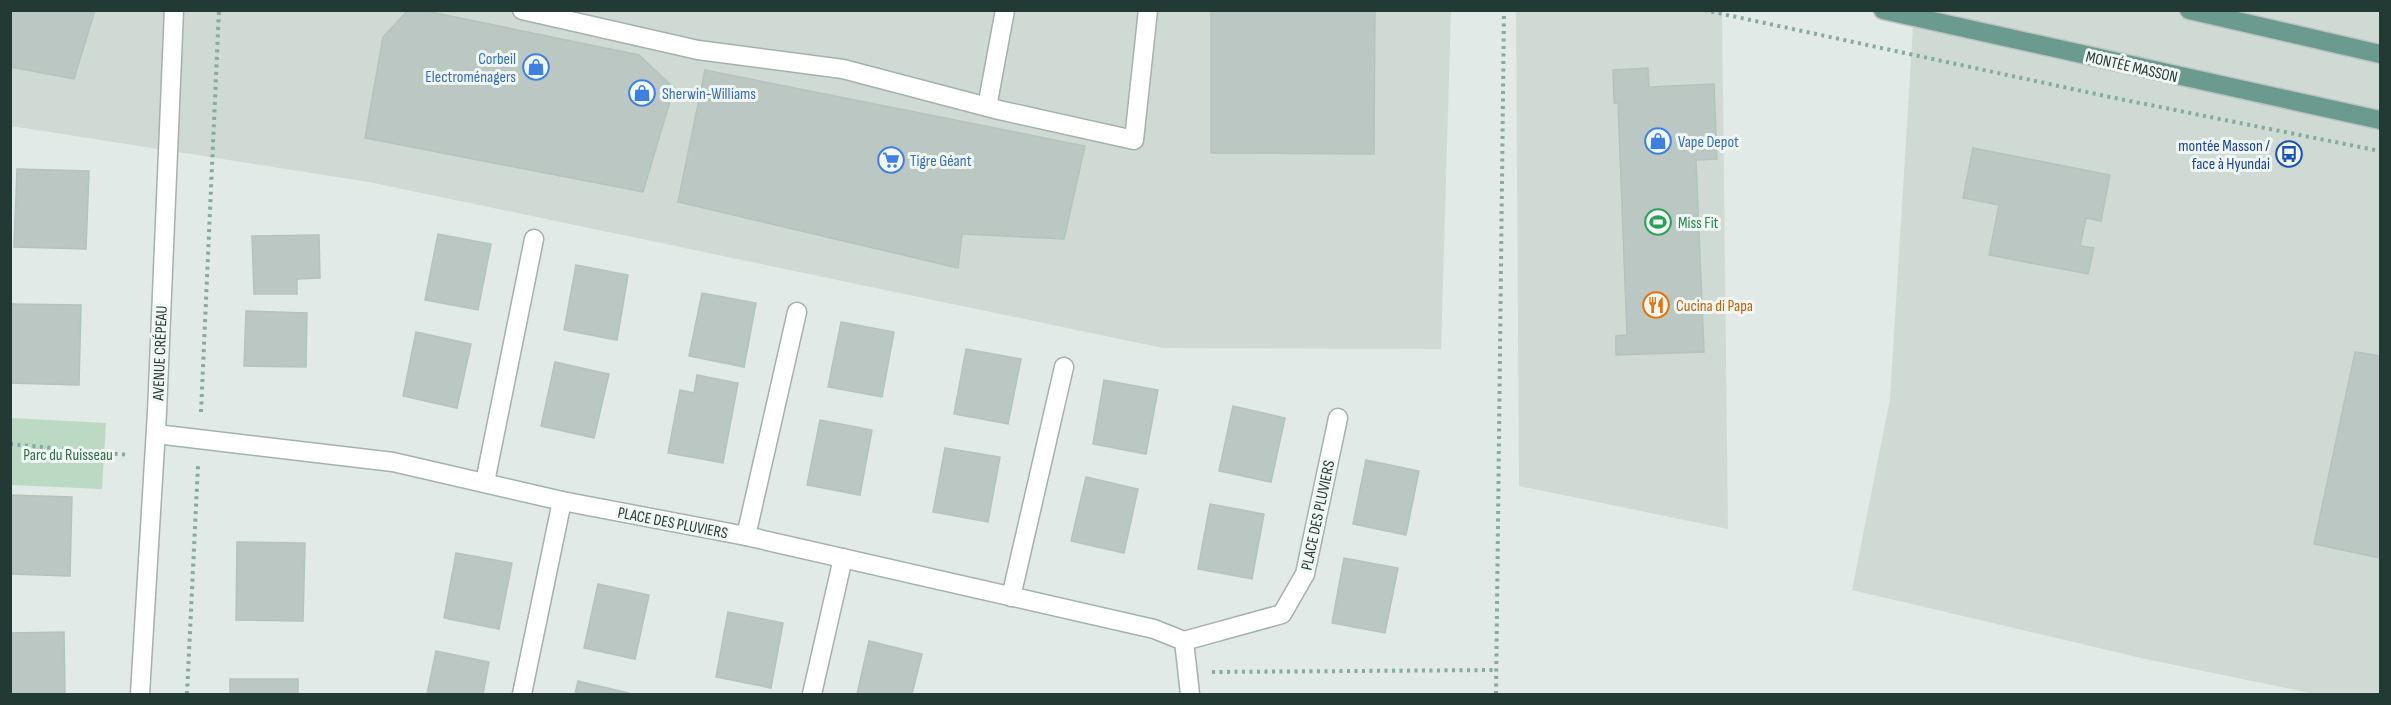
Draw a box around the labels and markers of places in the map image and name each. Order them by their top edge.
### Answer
place label: Corbeil Electroménagers [425,50,516,87]
shop icon: Corbeil Electroménagers [521,52,551,82]
shop icon: Sherwin-Williams [627,78,657,108]
place label: Sherwin-Williams [662,85,756,104]
shop icon: Vape Depot [1643,126,1673,156]
place label: Vape Depot [1678,133,1739,152]
place label: montée Masson / face à Hyundai [2178,137,2270,174]
bus stop icon: montée Masson / face à Hyundai [2274,139,2304,169]
supermarket icon: Tigre Géant [876,145,906,175]
place label: Tigre Géant [910,152,972,171]
sports icon: Miss Fit [1643,207,1673,237]
place label: Miss Fit [1678,214,1719,233]
restaurant icon: Cucina di Papa [1641,290,1671,320]
place label: Cucina di Papa [1676,297,1753,316]

